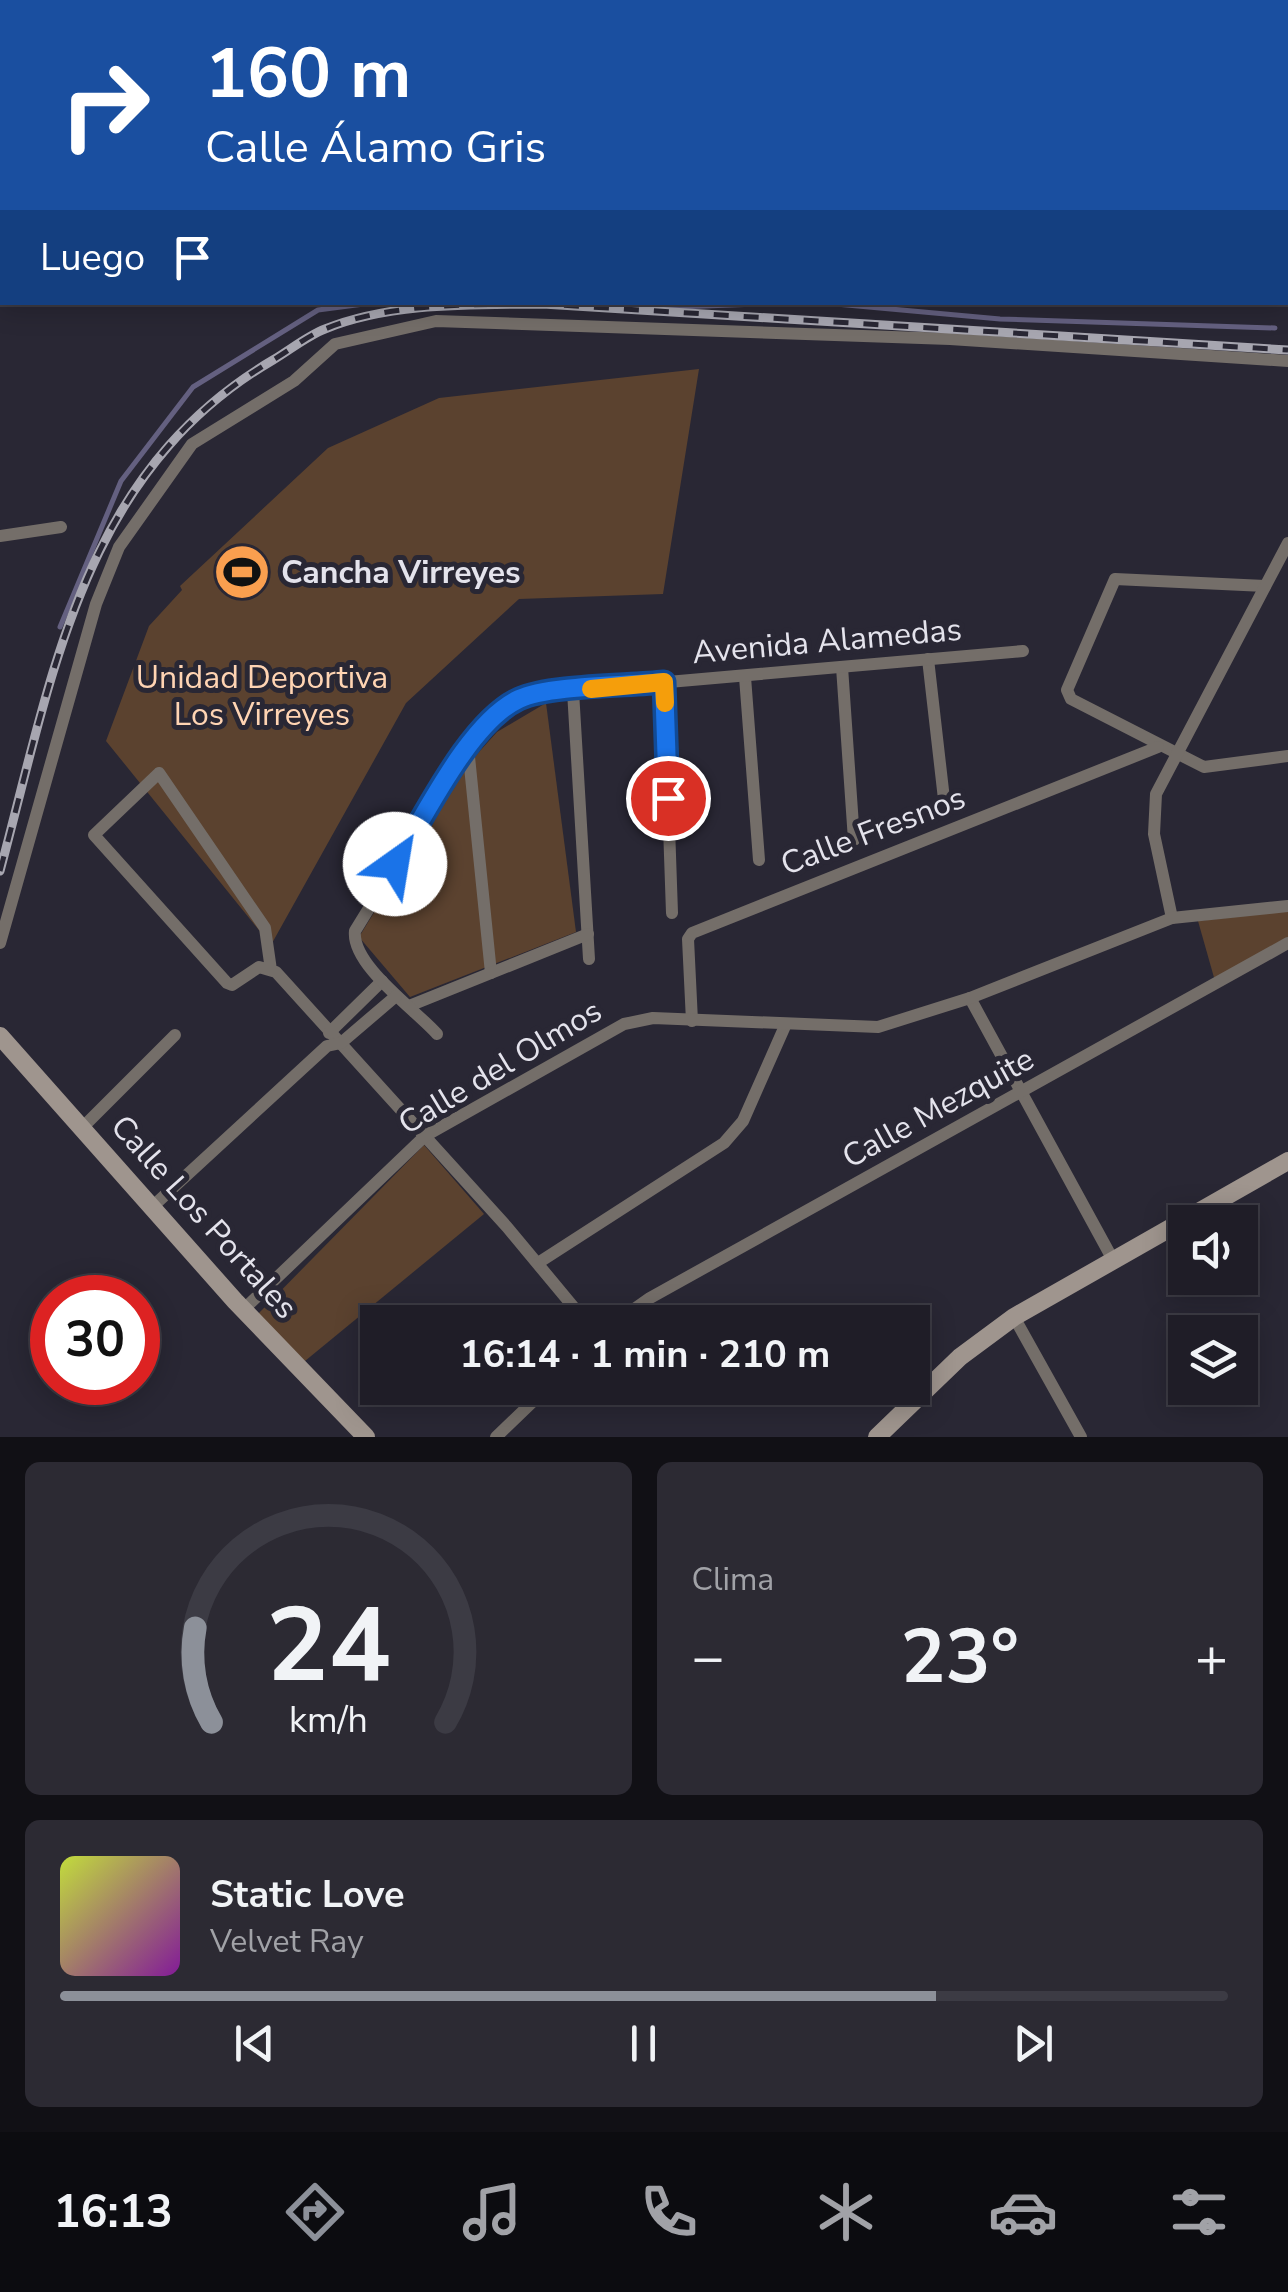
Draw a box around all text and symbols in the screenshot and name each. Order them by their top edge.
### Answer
text: 160 m [205,26,411,122]
icon: right [40,40,170,170]
text: Calle Álamo Gris [205,117,546,178]
icon: arrive [165,230,220,285]
text: Luego [40,232,145,283]
sports icon: Cancha Virreyes [212,542,272,602]
place label: Cancha Virreyes [281,551,521,594]
street label: Avenida Alamedas [690,608,964,674]
park label: Unidad Deportiva Los Virreyes [136,656,388,736]
pin [626,756,711,841]
icon: arrive [641,771,696,826]
street label: Calle Fresnos [775,776,971,886]
position arrow [343,812,447,916]
street label: Calle del Olmos [390,989,610,1145]
street label: Calle Mezquite [834,1038,1042,1178]
street label: Calle Los Portales [101,1106,307,1328]
map controls [1168,1205,1258,1405]
button: sound [1168,1205,1258,1295]
speed limit sign: 30 [30,1275,160,1405]
button: layers [1168,1315,1258,1405]
text: 16:14 · 1 min · 210 m [460,1329,830,1380]
text: Clima [692,1558,774,1601]
text: 24 [266,1575,391,1717]
text: 23° [901,1606,1019,1708]
text: − [692,1620,725,1695]
text: + [1195,1620,1228,1695]
text: km/h [289,1696,368,1745]
text: Static Love [210,1869,405,1920]
text: Velvet Ray [210,1920,364,1963]
icon: previous [227,2016,282,2071]
icon: pause [616,2016,671,2071]
icon: next [1006,2016,1061,2071]
icon: directions [280,2177,350,2247]
icon: music [457,2177,527,2247]
icon: phone [634,2177,704,2247]
icon: climate [811,2177,881,2247]
icon: car [988,2177,1058,2247]
icon: filters [1164,2177,1234,2247]
text: 16:13 [53,2182,173,2243]

